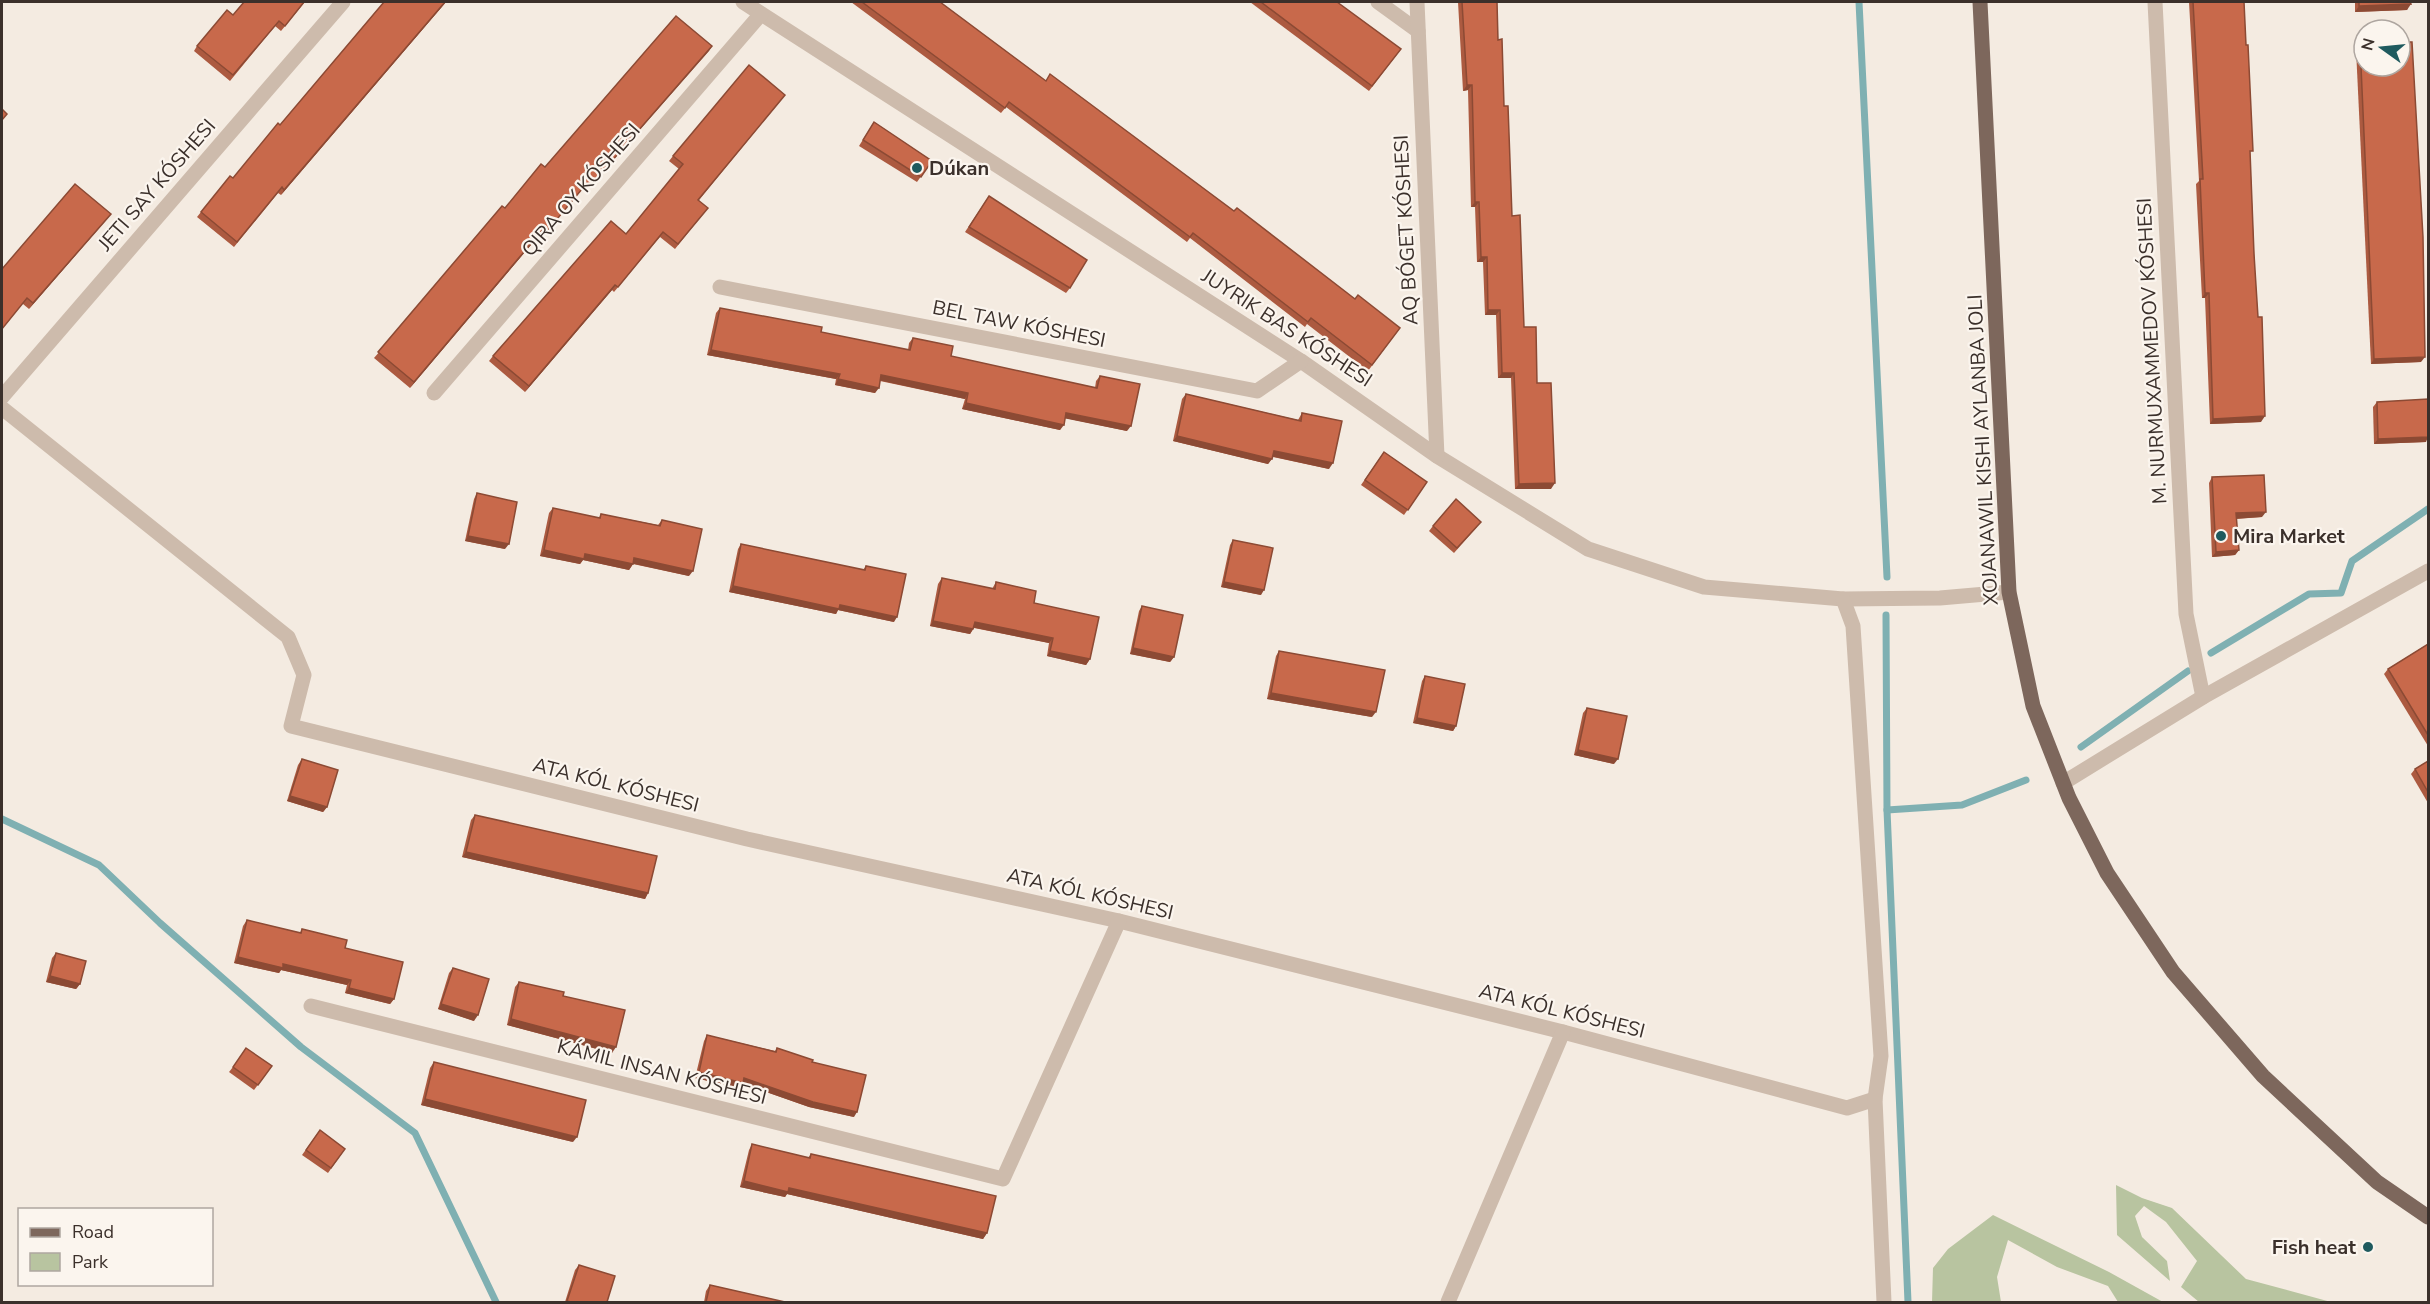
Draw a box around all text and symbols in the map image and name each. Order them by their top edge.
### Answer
north arrow [2352,18,2412,78]
text: N [2356,36,2381,53]
street label: JETI SAY KÓSHESI [92,113,222,257]
street label: QIRA OY KÓSHESI [516,118,646,262]
street label: AQ BÓGET KÓSHESI [1388,134,1424,326]
place label: Dúkan [929,155,989,182]
marker: Dúkan [910,161,924,175]
street label: M. NURMUXAMMEDOV KÓSHESI [2130,197,2174,505]
street label: JUYRIK BAS KÓSHESI [1196,262,1378,393]
street label: BEL TAW KÓSHESI [930,294,1108,354]
street label: XOJANAWIL KISHI AYLANBA JOLI [1961,294,2005,606]
place label: Mira Market [2233,523,2345,550]
marker: Mira Market [2214,529,2228,543]
street label: ATA KÓL KÓSHESI [530,751,702,819]
street label: ATA KÓL KÓSHESI [1004,862,1176,926]
street label: ATA KÓL KÓSHESI [1476,977,1648,1045]
street label: KÁMIL INSAN KÓSHESI [554,1033,770,1111]
legend [18,1208,213,1286]
text: Road [72,1220,114,1244]
place label: Fish heat [2272,1234,2356,1261]
marker: Fish heat [2361,1240,2375,1254]
text: Park [72,1250,109,1274]

